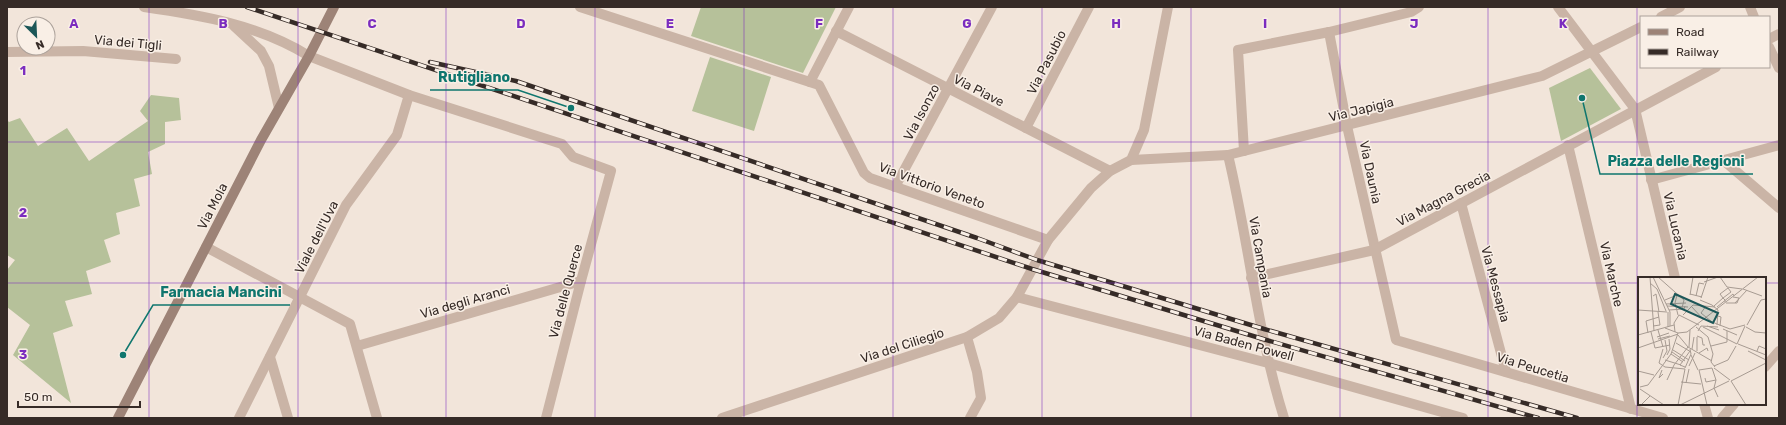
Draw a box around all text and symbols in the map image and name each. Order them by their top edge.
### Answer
north arrow [16,16,56,56]
text: A [69,16,79,31]
text: B [218,16,228,31]
text: C [367,16,377,31]
text: D [516,16,526,31]
text: E [666,16,674,31]
text: F [815,16,823,31]
text: G [962,16,972,31]
text: H [1111,16,1121,31]
text: I [1263,16,1267,31]
text: J [1410,16,1418,31]
text: K [1559,16,1568,31]
legend [1640,16,1770,68]
text: Road [1676,25,1704,39]
street label: Via Pasubio [1024,28,1069,97]
street label: Via dei Tigli [93,32,162,54]
text: N [34,37,46,52]
text: Railway [1676,45,1719,59]
text: 1 [20,63,26,78]
callout: Rutigliano [430,64,518,90]
text: Rutigliano [438,69,510,86]
street label: Via Piave [951,71,1007,110]
street label: Via Isonzo [900,82,942,143]
street label: Via Japigia [1327,94,1395,126]
street label: Via Daunia [1357,139,1385,205]
callout: Piazza delle Regioni [1600,148,1753,174]
text: Piazza delle Regioni [1607,153,1745,170]
street label: Via Vittorio Veneto [877,159,987,212]
street label: Via Magna Grecia [1394,167,1493,230]
street label: Via Mola [194,180,231,232]
street label: Via Lucania [1660,191,1691,262]
street label: Viale dell'Uva [292,198,341,276]
text: 2 [19,205,27,220]
street label: Via Campania [1246,215,1275,299]
street label: Via Marche [1597,240,1626,308]
street label: Via delle Querce [546,242,585,340]
street label: Via Messapia [1478,244,1513,324]
inset map [1638,277,1766,405]
callout: Farmacia Mancini [153,279,290,305]
street label: Via degli Aranci [418,281,512,322]
text: Farmacia Mancini [160,284,282,301]
street label: Via Baden Powell [1192,323,1296,364]
street label: Via del Ciliegio [858,325,946,367]
text: 3 [19,347,28,362]
street label: Via Peucetia [1495,349,1571,386]
scale bar [18,383,140,409]
text: 50 m [24,390,52,404]

